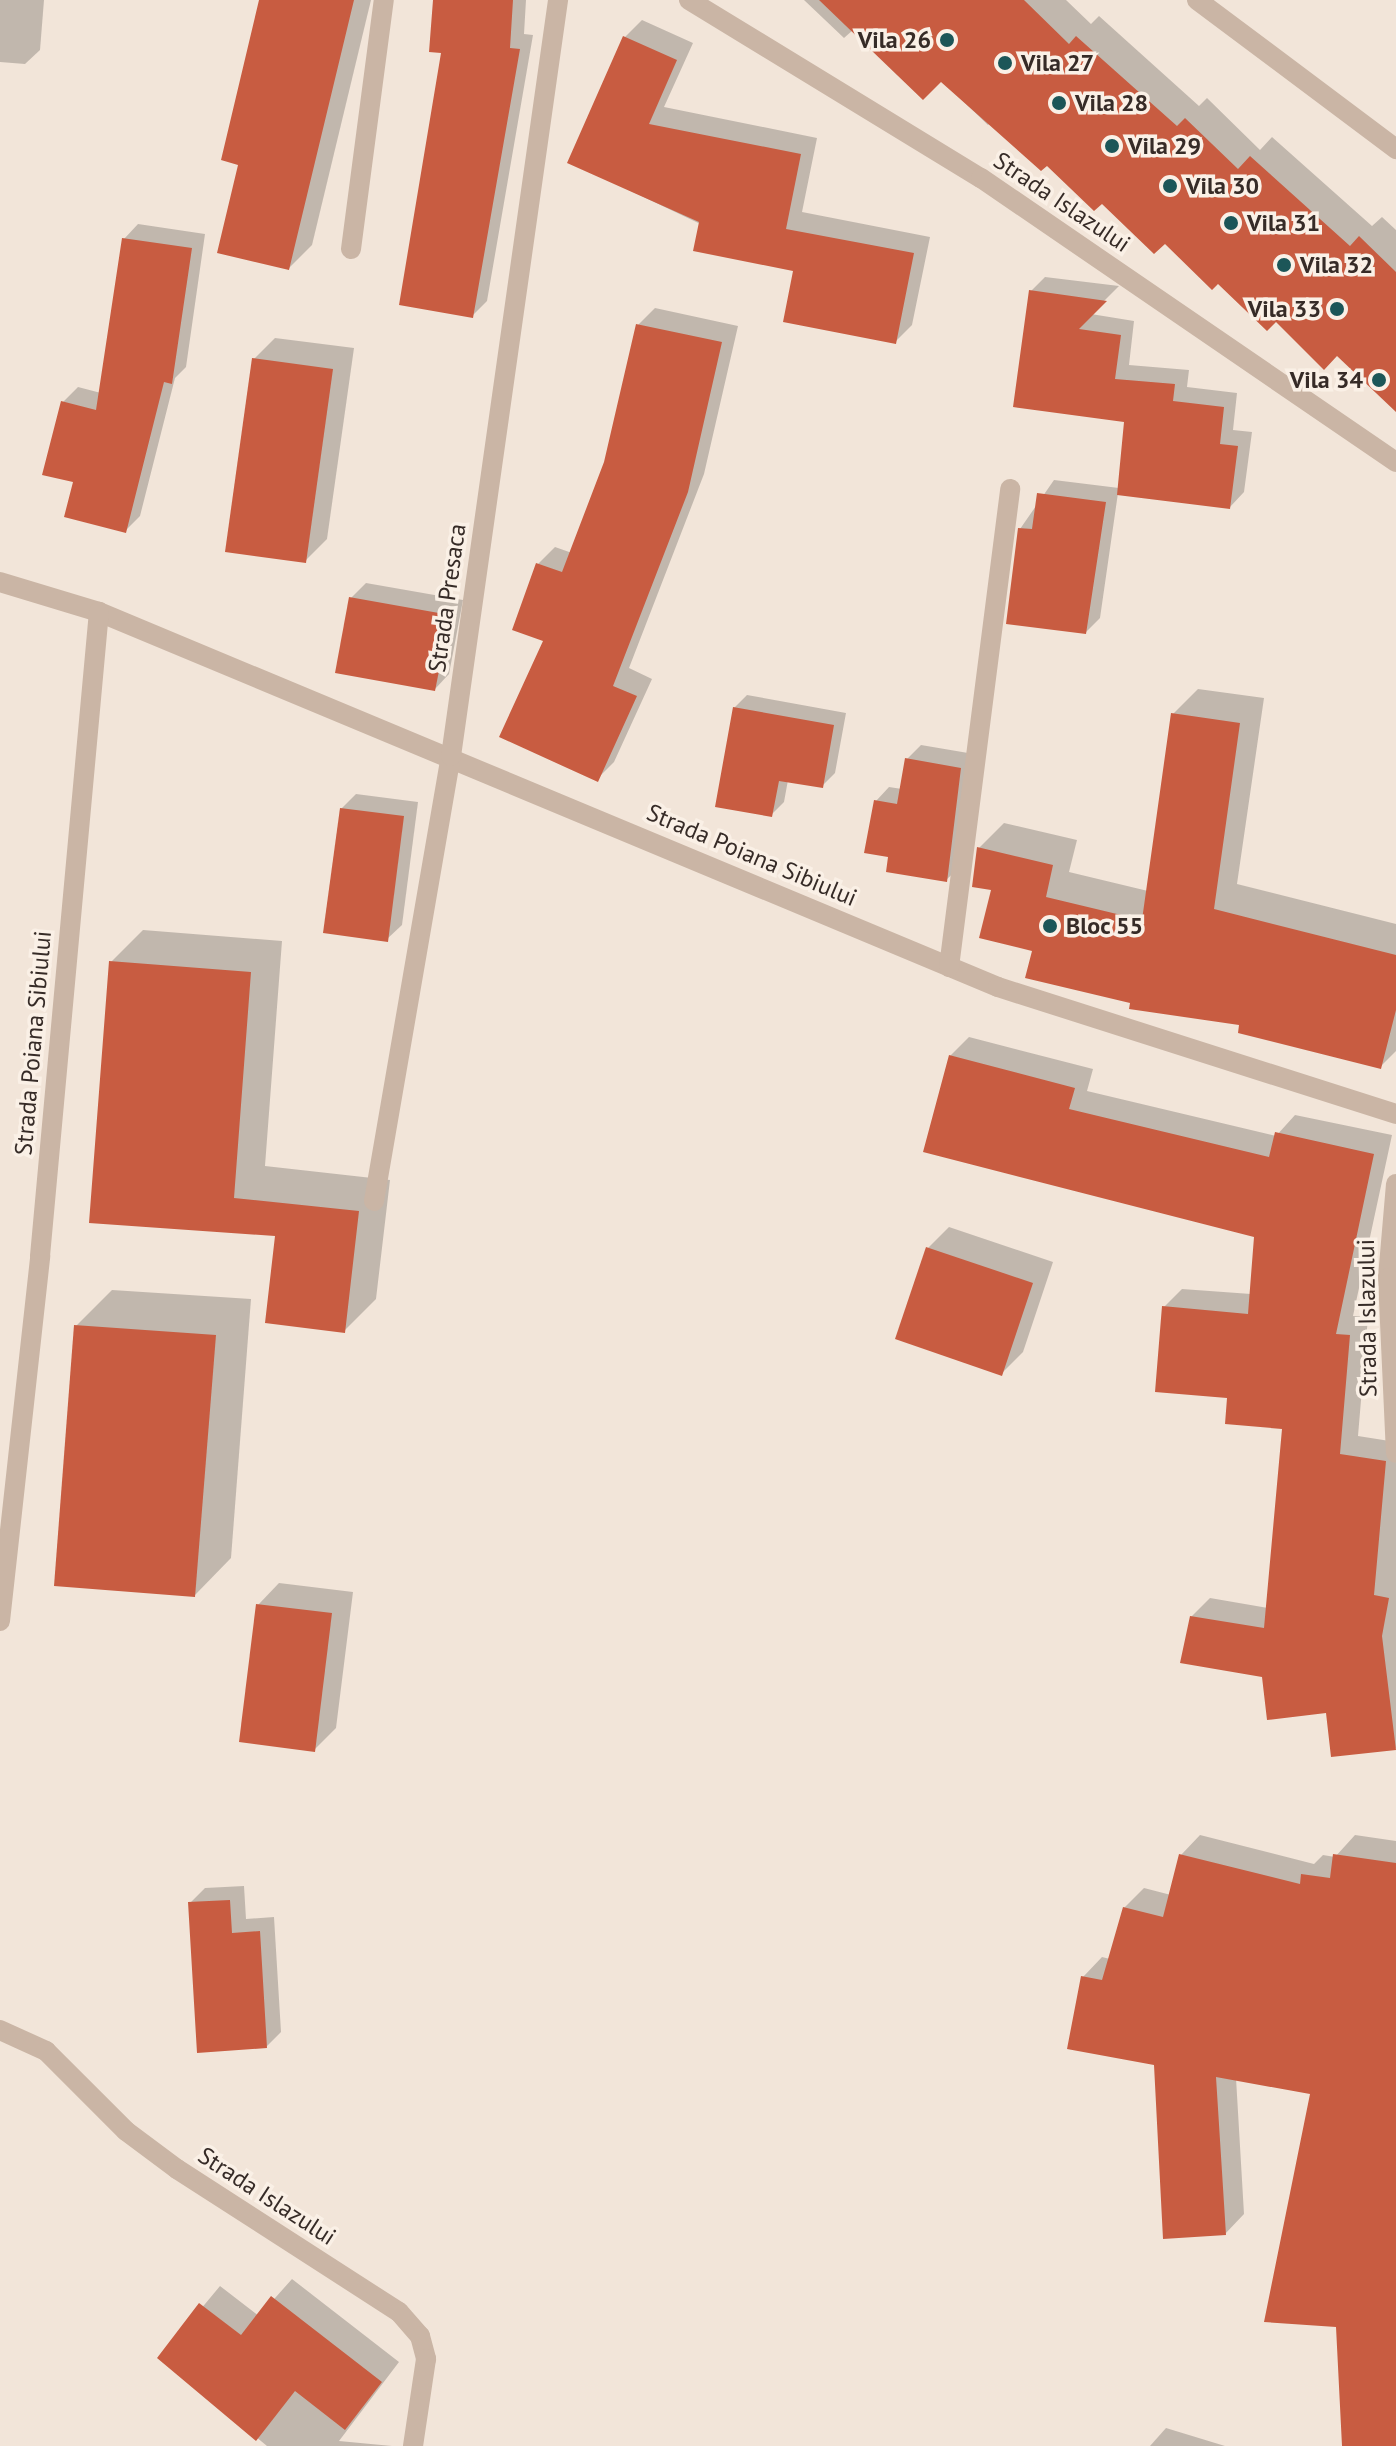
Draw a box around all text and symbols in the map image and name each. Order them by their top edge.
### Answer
place label: Vila 26 [858,26,931,54]
marker: Vila 26 [938,31,956,49]
place label: Vila 27 [1021,49,1094,77]
marker: Vila 27 [996,54,1014,72]
place label: Vila 28 [1075,89,1148,117]
marker: Vila 28 [1050,94,1068,112]
place label: Vila 29 [1128,132,1201,160]
marker: Vila 29 [1103,137,1121,155]
street label: Strada Islazului [988,146,1136,258]
place label: Vila 30 [1186,172,1259,200]
marker: Vila 30 [1161,177,1179,195]
place label: Vila 31 [1247,209,1320,237]
marker: Vila 31 [1222,214,1240,232]
place label: Vila 32 [1300,251,1373,279]
marker: Vila 32 [1275,256,1293,274]
place label: Vila 33 [1248,295,1321,323]
marker: Vila 33 [1328,300,1346,318]
place label: Vila 34 [1290,366,1363,394]
marker: Vila 34 [1370,371,1388,389]
street label: Strada Presaca [422,522,472,674]
street label: Strada Poiana Sibiului [643,798,861,912]
place label: Bloc 55 [1066,912,1144,940]
marker: Bloc 55 [1041,917,1059,935]
street label: Strada Poiana Sibiului [9,930,57,1156]
street label: Strada Islazului [1351,1239,1383,1397]
street label: Strada Islazului [193,2141,341,2251]

